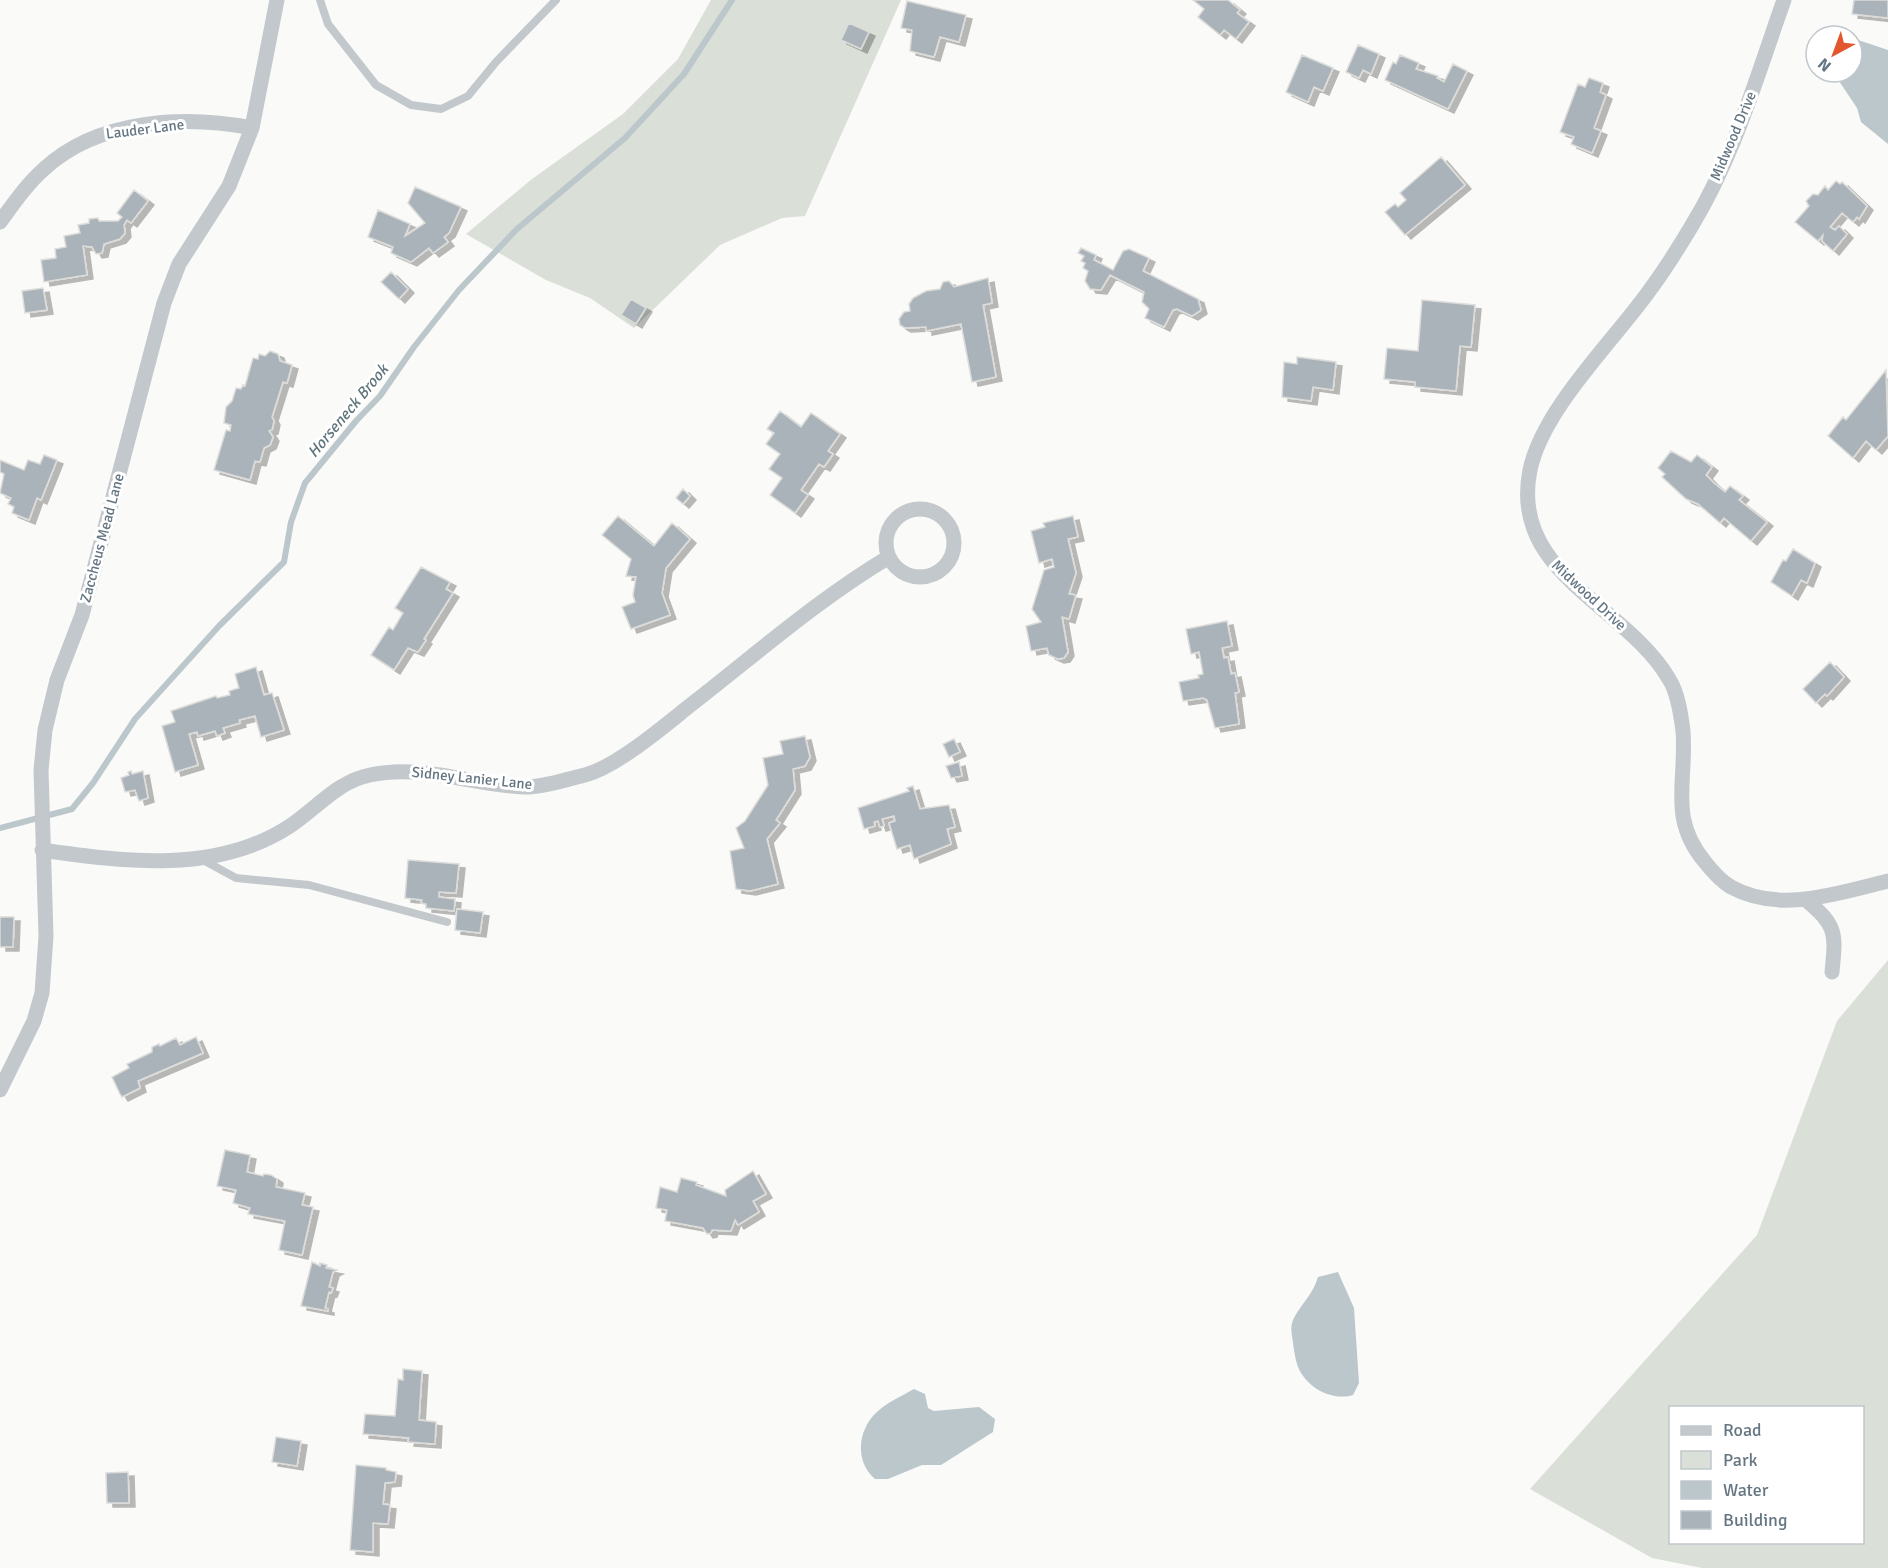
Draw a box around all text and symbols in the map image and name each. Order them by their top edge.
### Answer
north arrow [1804,24,1864,84]
text: N [1814,53,1836,76]
street label: Midwood Drive [1706,89,1760,183]
street label: Lauder Lane [105,115,185,143]
water label: Horseneck Brook [303,359,394,462]
street label: Zaccheus Mead Lane [76,471,128,605]
street label: Midwood Drive [1548,556,1630,634]
street label: Sidney Lanier Lane [411,763,533,793]
legend [1669,1406,1864,1544]
text: Road [1723,1419,1762,1441]
text: Park [1723,1449,1758,1471]
text: Water [1723,1479,1769,1501]
text: Building [1723,1509,1787,1531]

